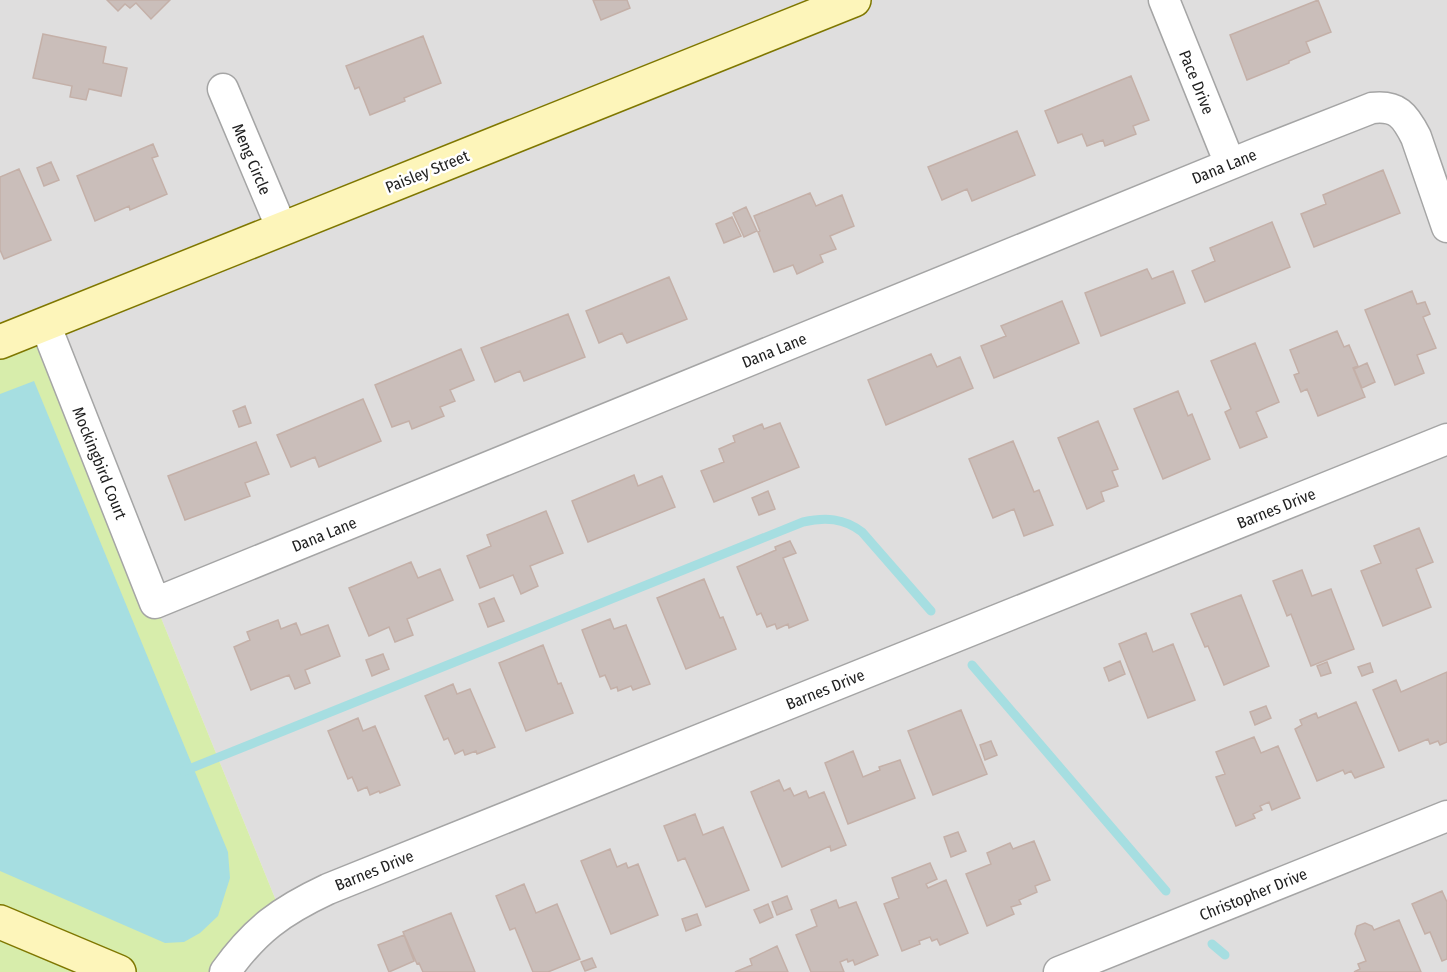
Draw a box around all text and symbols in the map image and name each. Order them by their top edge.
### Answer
street label: Pace Drive [1175,47,1218,117]
street label: Meng Circle [228,121,275,198]
street label: Dana Lane [1189,145,1259,188]
street label: Paisley Street [383,146,472,197]
street label: Dana Lane [739,329,809,372]
street label: Mockingbird Court [68,404,131,523]
street label: Barnes Drive [1234,484,1318,533]
street label: Dana Lane [289,513,359,556]
street label: Barnes Drive [783,665,867,714]
street label: Barnes Drive [332,846,416,895]
street label: Christopher Drive [1197,864,1310,925]

